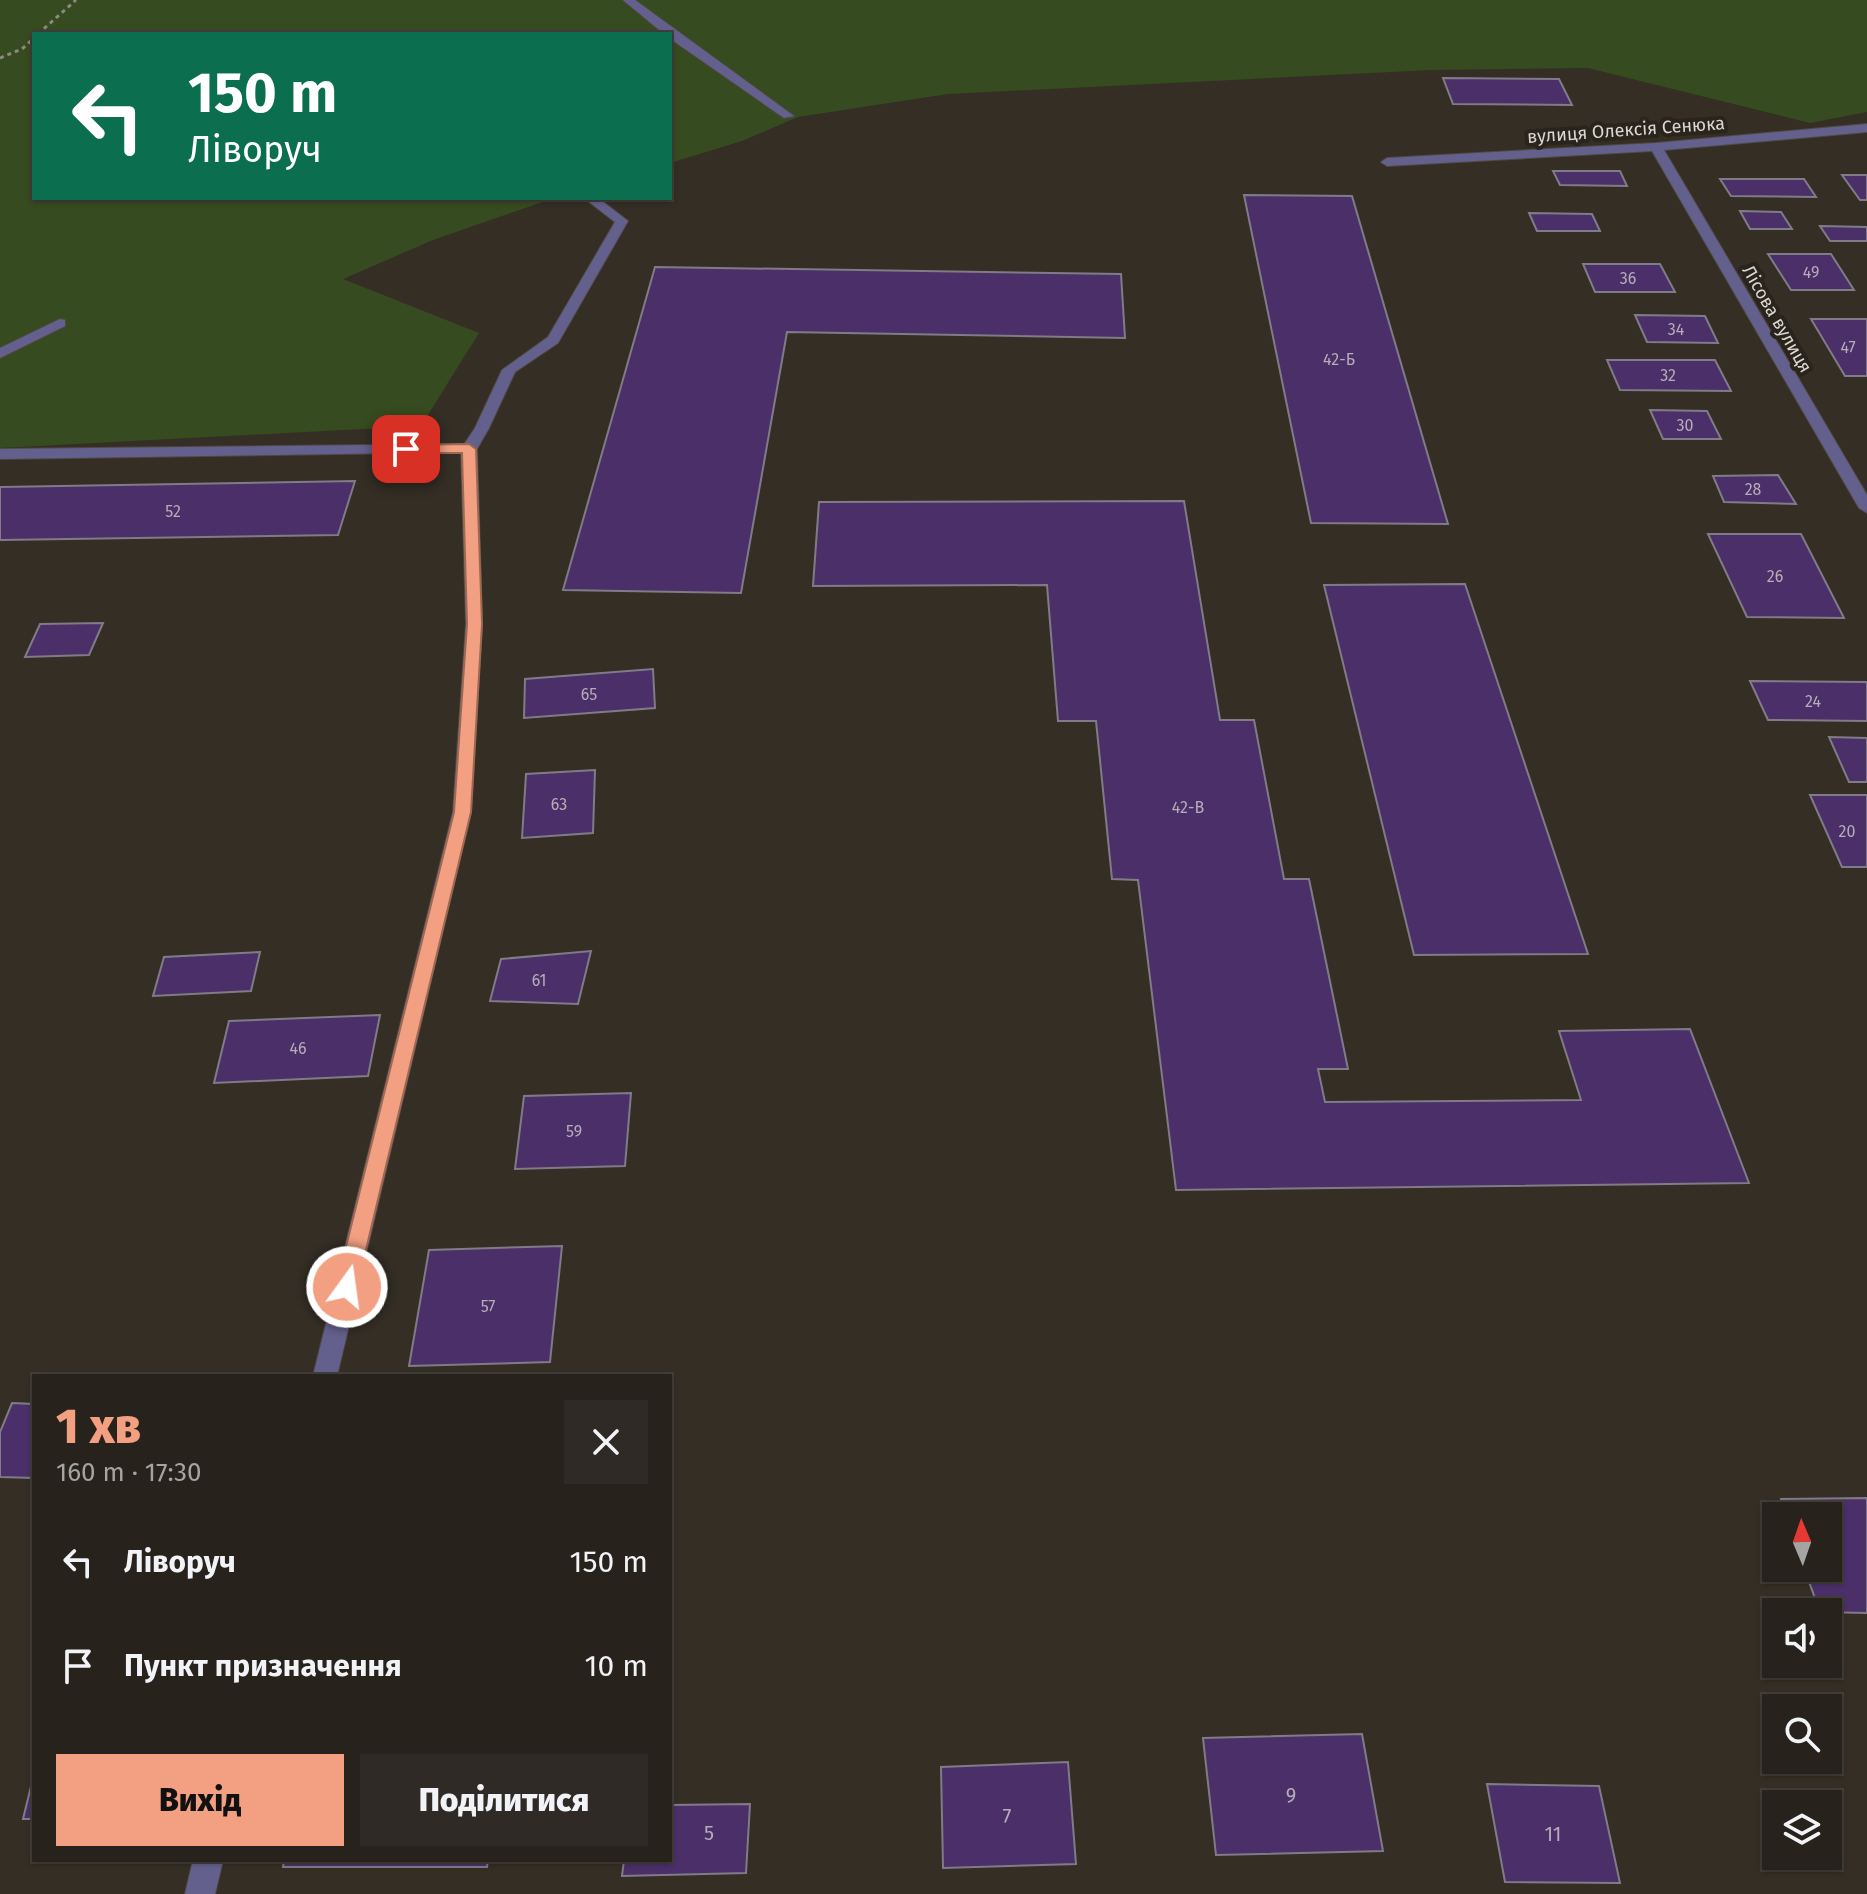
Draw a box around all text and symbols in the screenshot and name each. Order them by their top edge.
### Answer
text: 150 m [188,60,337,127]
icon: left [56,64,160,168]
street label: вулиця Олексія Сенюка [1526,112,1726,148]
text: Ліворуч [188,128,322,172]
street label: Лісова вулиця [1737,261,1817,377]
house number: 49 [1803,263,1819,282]
house number: 36 [1620,269,1636,288]
house number: 34 [1668,320,1685,339]
house number: 47 [1840,338,1856,357]
house number: 42-Б [1323,350,1355,369]
house number: 32 [1660,366,1676,385]
pin [372,415,440,483]
house number: 30 [1677,416,1694,435]
icon: arrive [384,427,428,471]
house number: 28 [1745,480,1762,499]
house number: 52 [165,502,181,521]
house number: 26 [1767,567,1783,586]
house number: 65 [581,685,597,704]
house number: 24 [1805,692,1821,711]
house number: 63 [551,795,567,814]
house number: 42-В [1172,798,1204,817]
house number: 20 [1839,822,1855,841]
house number: 61 [532,971,546,990]
house number: 46 [289,1039,307,1058]
house number: 59 [566,1122,582,1141]
position arrow [305,1245,389,1329]
house number: 57 [481,1297,495,1316]
text: 1 хв [56,1398,141,1456]
button: close [564,1400,648,1484]
text: 160 m · 17:30 [56,1457,202,1488]
north arrow [1762,1502,1842,1582]
map controls [1762,1502,1842,1870]
icon: left [56,1540,100,1584]
text: Ліворуч [124,1544,236,1580]
text: 150 m [570,1544,648,1580]
button: sound [1762,1598,1842,1678]
icon: arrive [56,1644,100,1688]
text: Пункт призначення [124,1648,402,1684]
text: 10 m [585,1648,648,1684]
button: search [1762,1694,1842,1774]
button: Вихід [56,1754,344,1846]
button: Поділитися [360,1754,648,1846]
house number: 9 [1286,1783,1296,1807]
button: layers [1762,1790,1842,1870]
house number: 7 [1003,1804,1012,1828]
house number: 5 [704,1821,714,1845]
house number: 11 [1544,1822,1562,1846]

